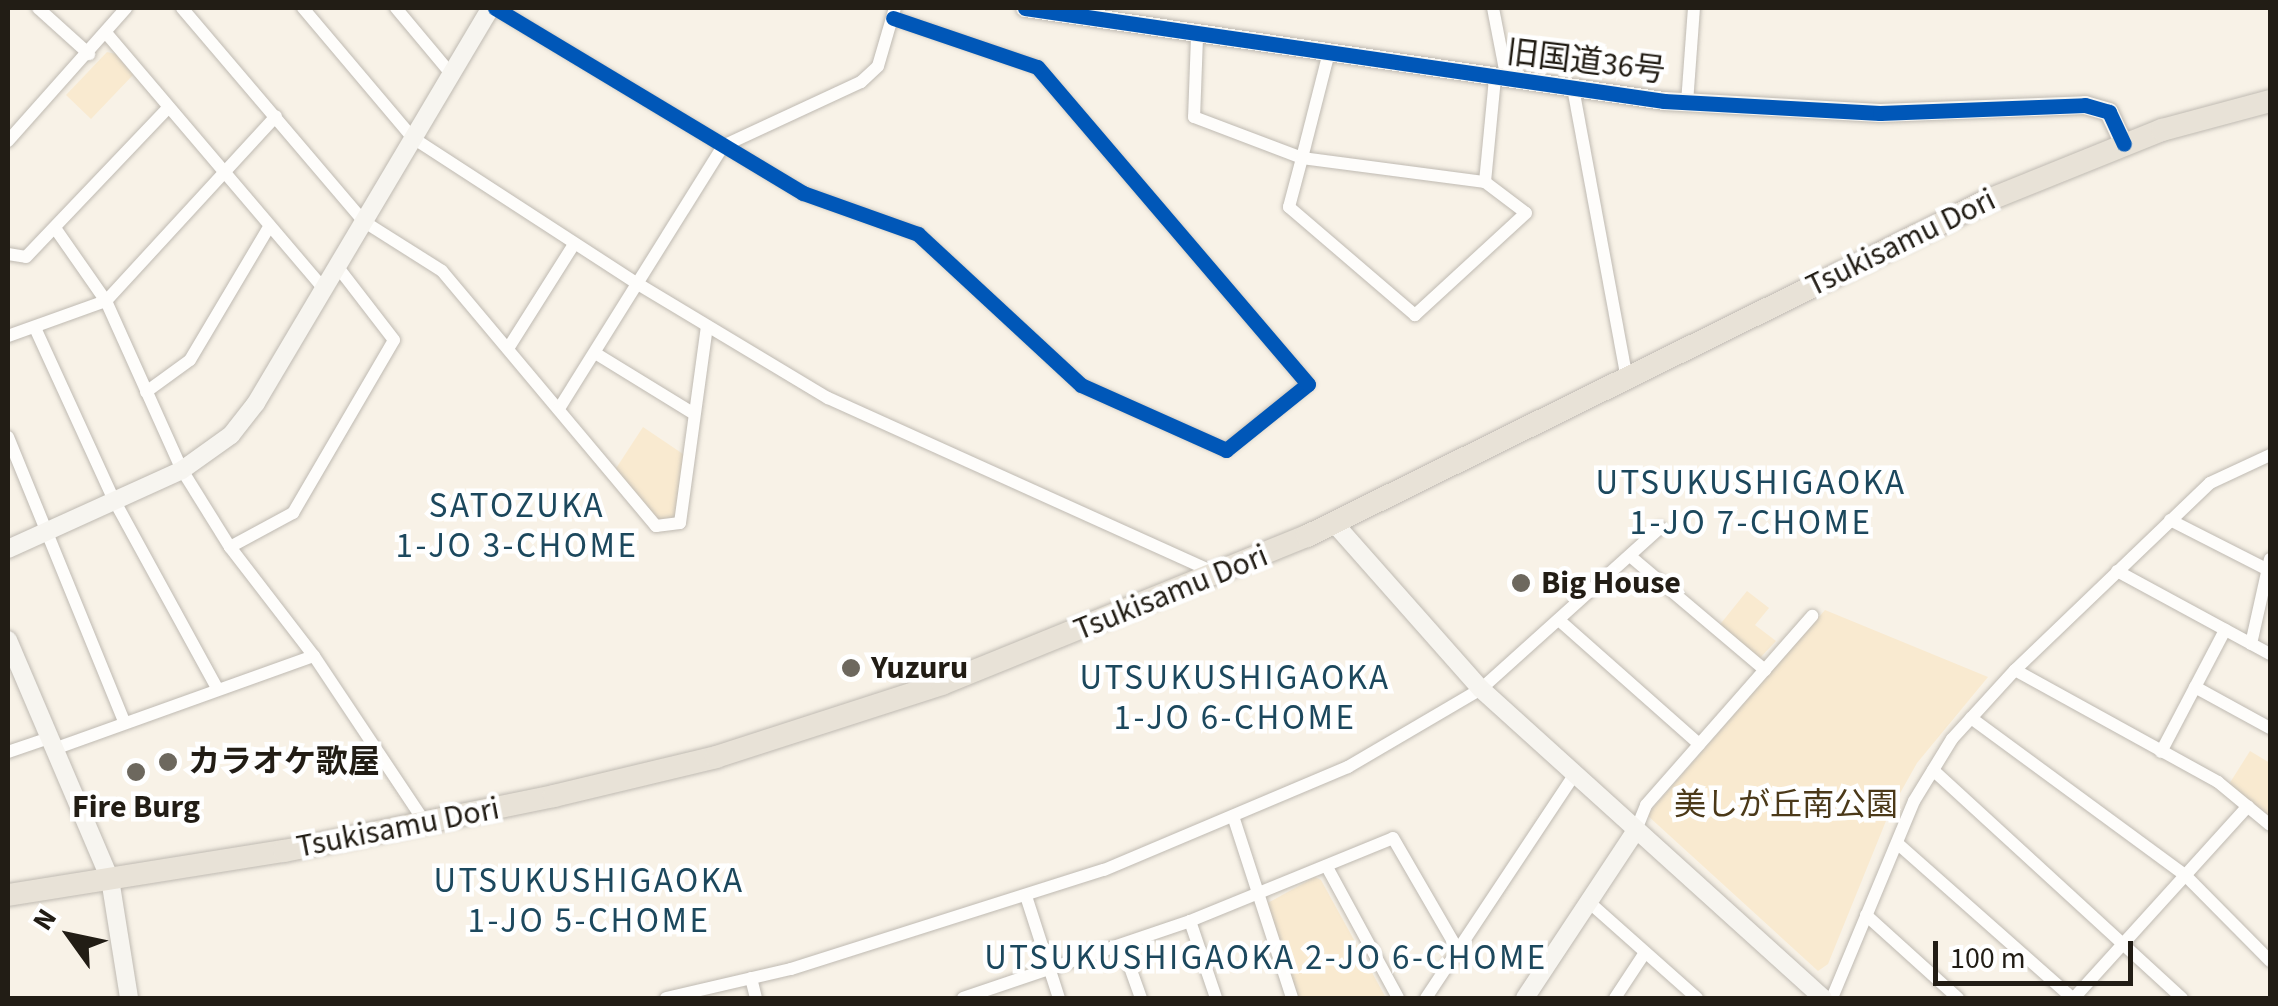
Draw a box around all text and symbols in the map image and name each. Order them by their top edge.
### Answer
street label: 旧国道36号 [1504,33,1668,91]
street label: Tsukisamu Dori [1800,181,2002,305]
district label: UTSUKUSHIGAOKA 1-JO 7-CHOME [1595,462,1907,544]
district label: SATOZUKA 1-JO 3-CHOME [396,485,638,567]
street label: Tsukisamu Dori [1068,537,1274,649]
place label: Big House [1541,564,1681,602]
marker: Big House [1510,572,1532,594]
place label: Yuzuru [871,649,968,687]
marker: Yuzuru [840,657,862,679]
district label: UTSUKUSHIGAOKA 1-JO 6-CHOME [1079,657,1391,739]
place label: カラオケ歌屋 [188,743,380,781]
marker: カラオケ歌屋 [157,751,179,773]
marker: Fire Burg [125,761,147,783]
park label: 美しが丘南公園 [1674,786,1898,824]
place label: Fire Burg [72,788,200,826]
street label: Tsukisamu Dori [293,790,503,866]
district label: UTSUKUSHIGAOKA 1-JO 5-CHOME [433,860,745,942]
north arrow [20,886,120,986]
text: N [23,901,67,938]
scale bar [1938,921,2138,983]
district label: UTSUKUSHIGAOKA 2-JO 6-CHOME [984,937,1548,979]
text: 100 m [1950,937,2026,980]

